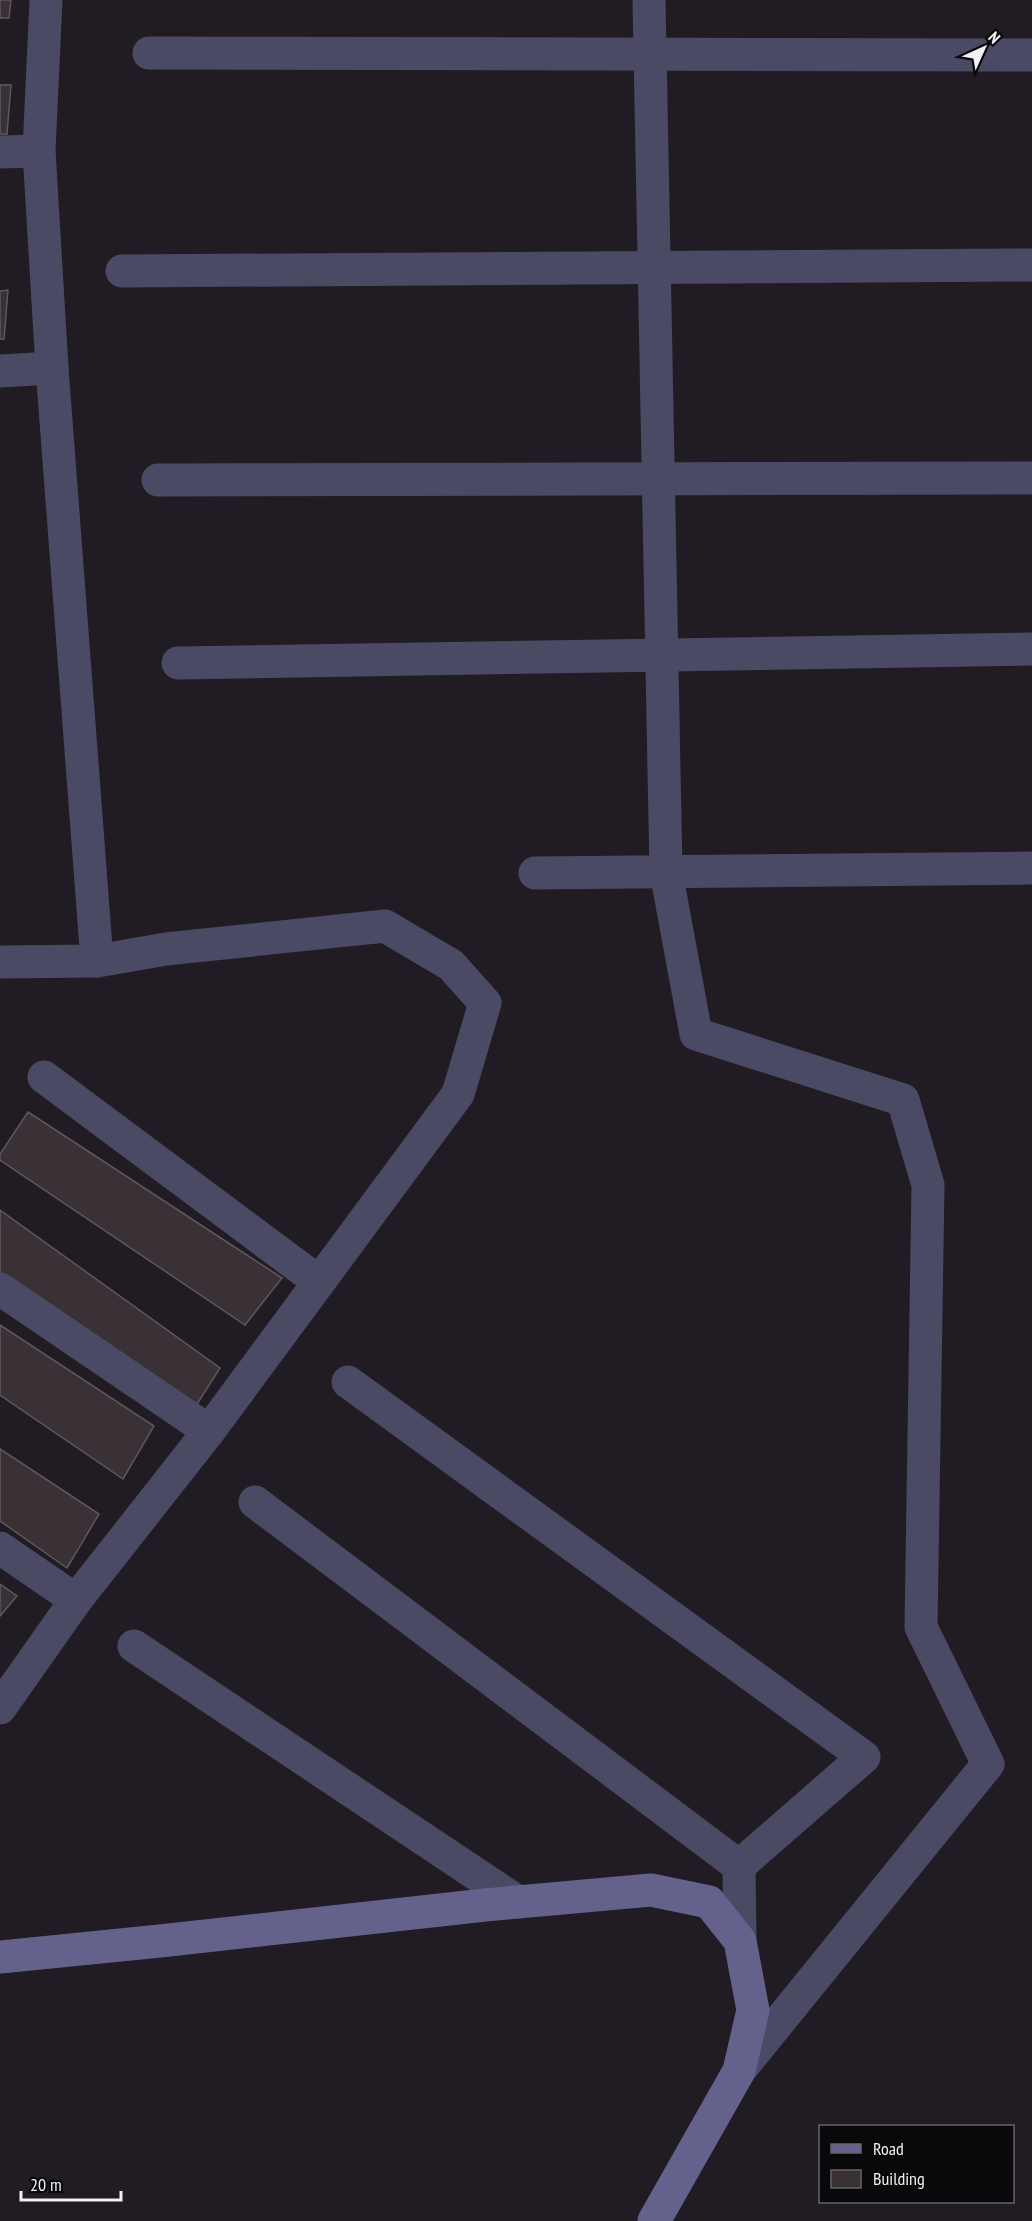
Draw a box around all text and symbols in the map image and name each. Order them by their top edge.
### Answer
north arrow [954,18,1014,78]
text: N [984,27,1005,48]
legend [819,2125,1014,2203]
text: Road [873,2137,904,2160]
scale bar [21,2164,122,2202]
text: Building [873,2167,925,2190]
text: 20 m [30,2173,62,2196]

